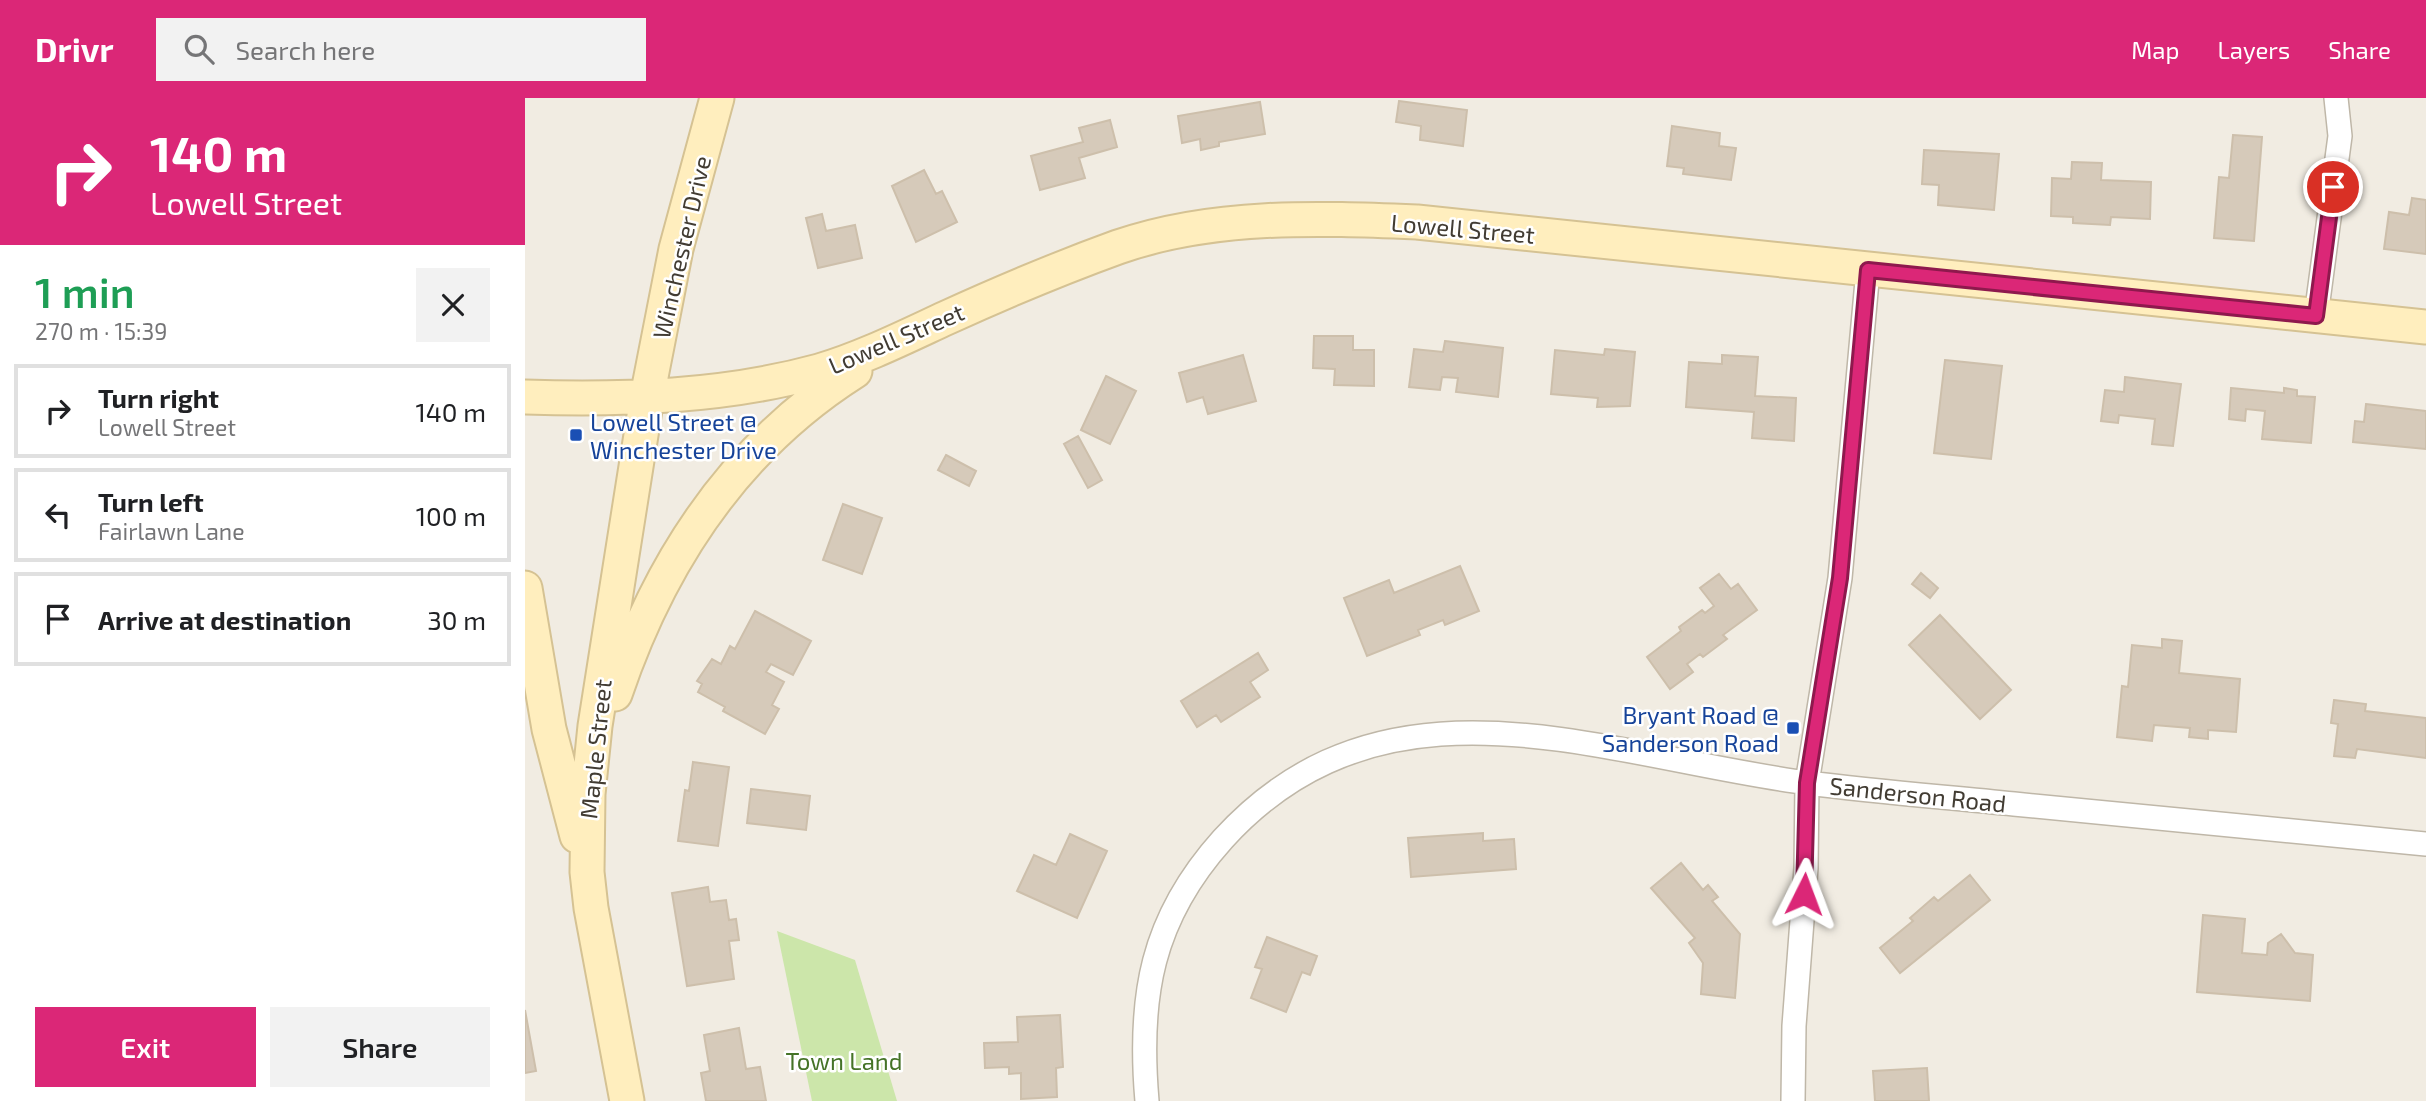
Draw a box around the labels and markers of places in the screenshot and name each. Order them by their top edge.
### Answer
pin [2303,157,2363,217]
place label: Lowell Street @ Winchester Drive [590,407,777,464]
marker: Lowell Street @ Winchester Drive [568,427,584,443]
place label: Bryant Road @ Sanderson Road [1602,700,1779,757]
marker: Bryant Road @ Sanderson Road [1785,720,1801,736]

